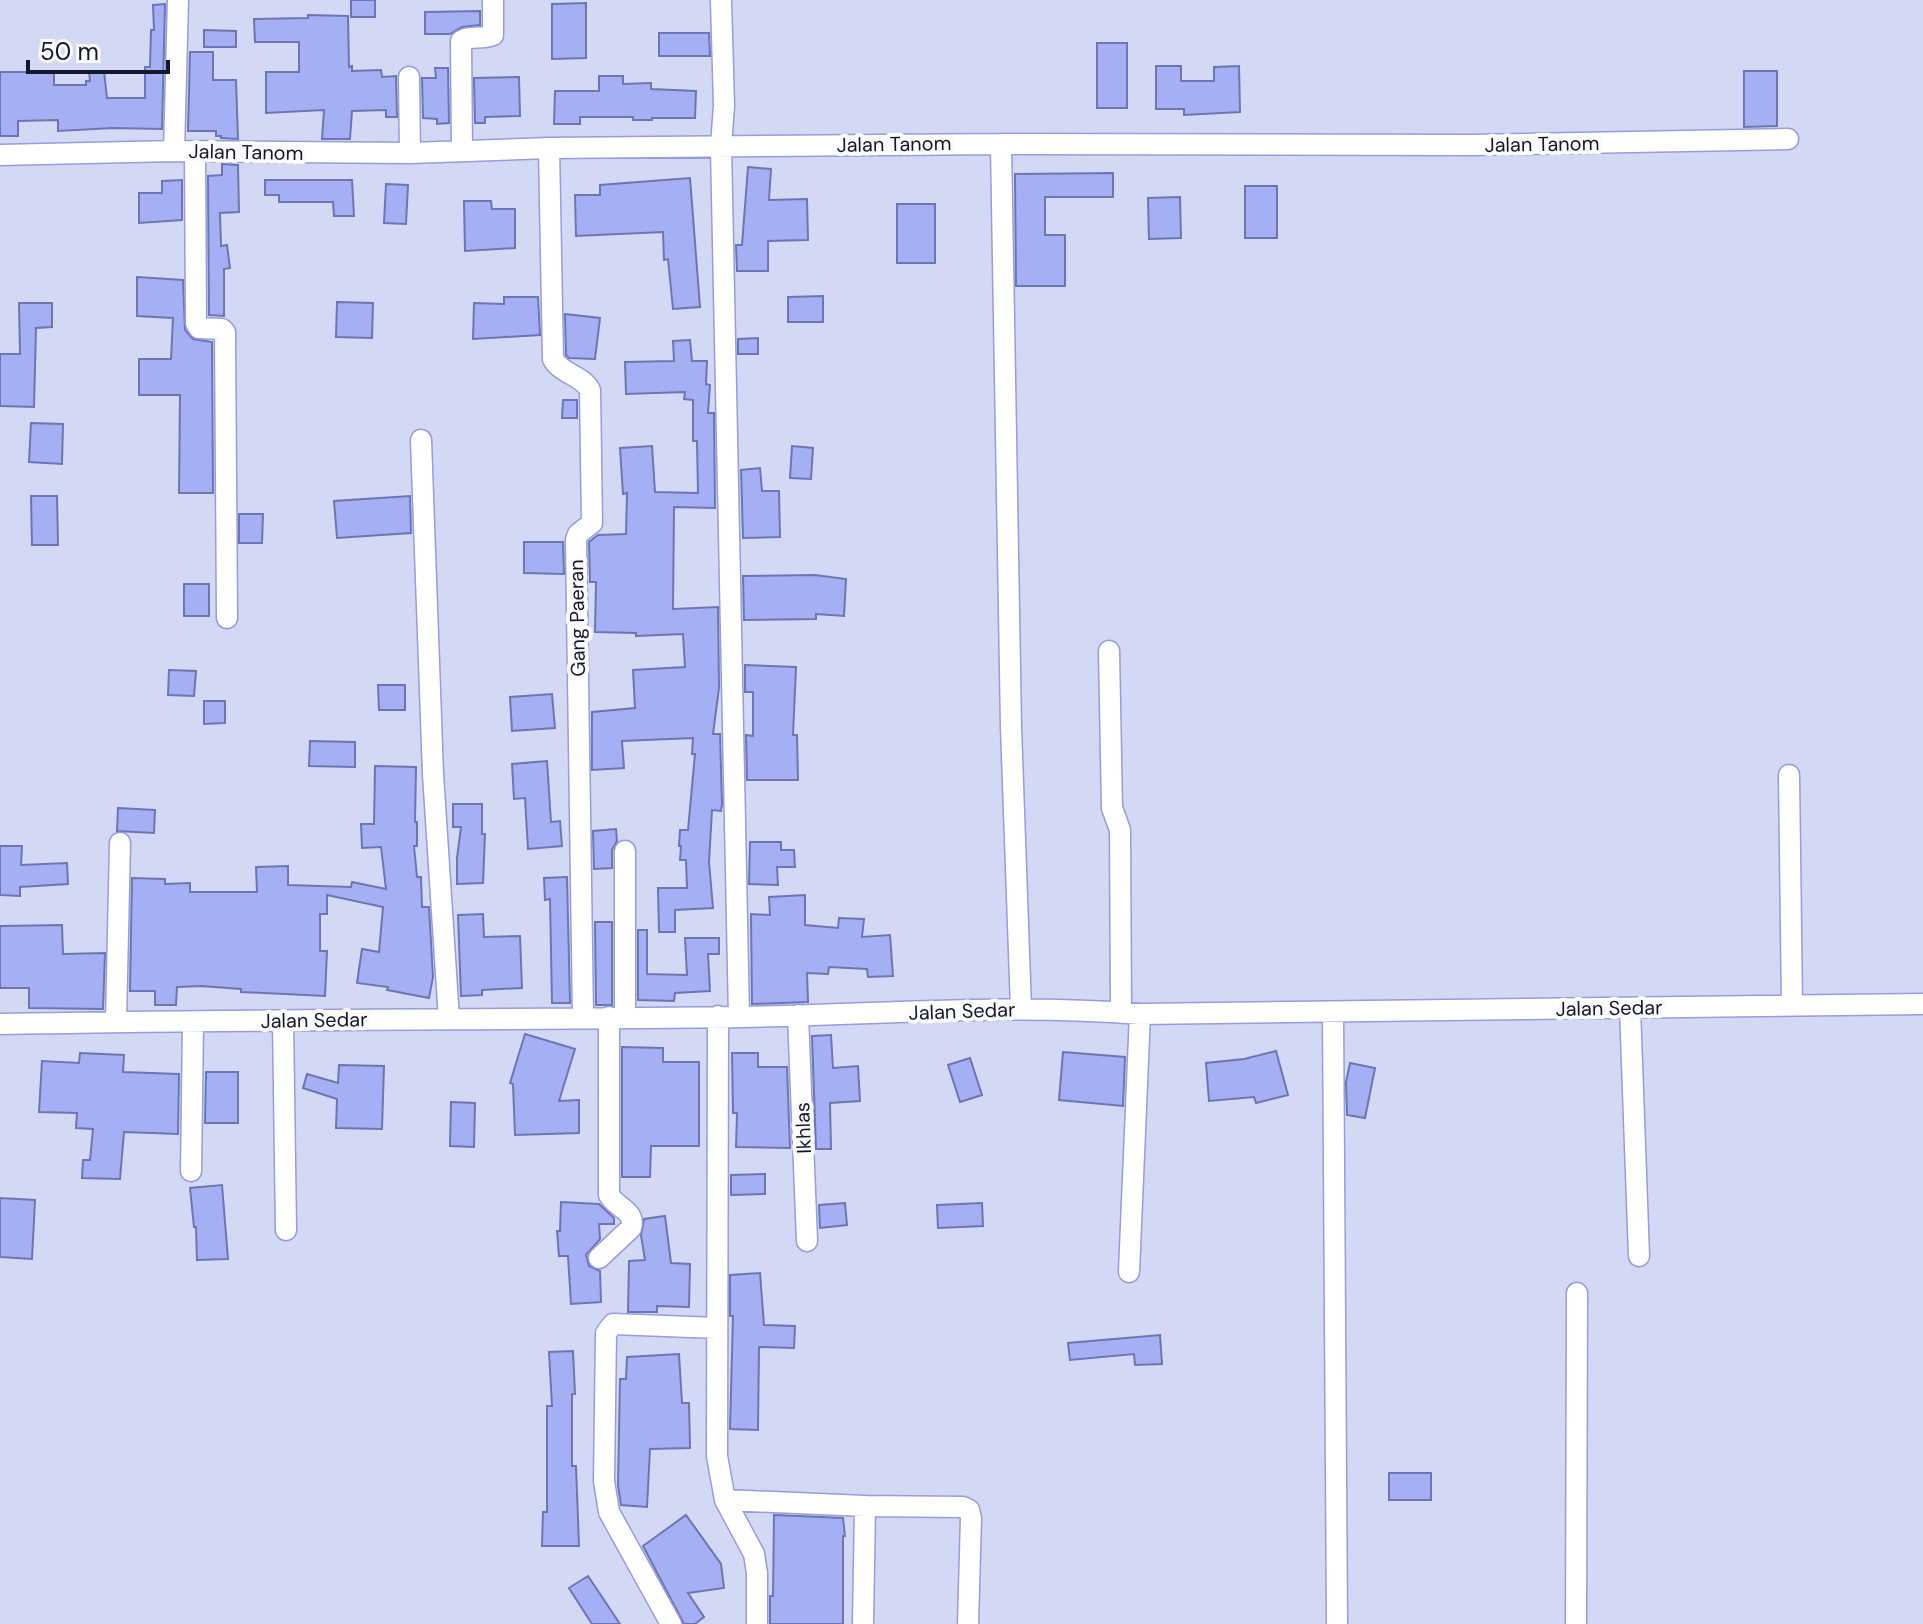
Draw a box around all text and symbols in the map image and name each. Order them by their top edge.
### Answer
scale bar [28,24,168,74]
text: 50 m [40,36,99,67]
street label: Jalan Tanom [836,130,952,158]
street label: Jalan Tanom [1484,130,1600,158]
street label: Jalan Tanom [188,138,304,166]
street label: Gang Paeran [563,559,591,677]
street label: Jalan Sedar [1555,994,1663,1022]
street label: Jalan Sedar [908,996,1016,1026]
street label: Jalan Sedar [260,1006,368,1034]
street label: Ikhlas [789,1102,817,1154]

